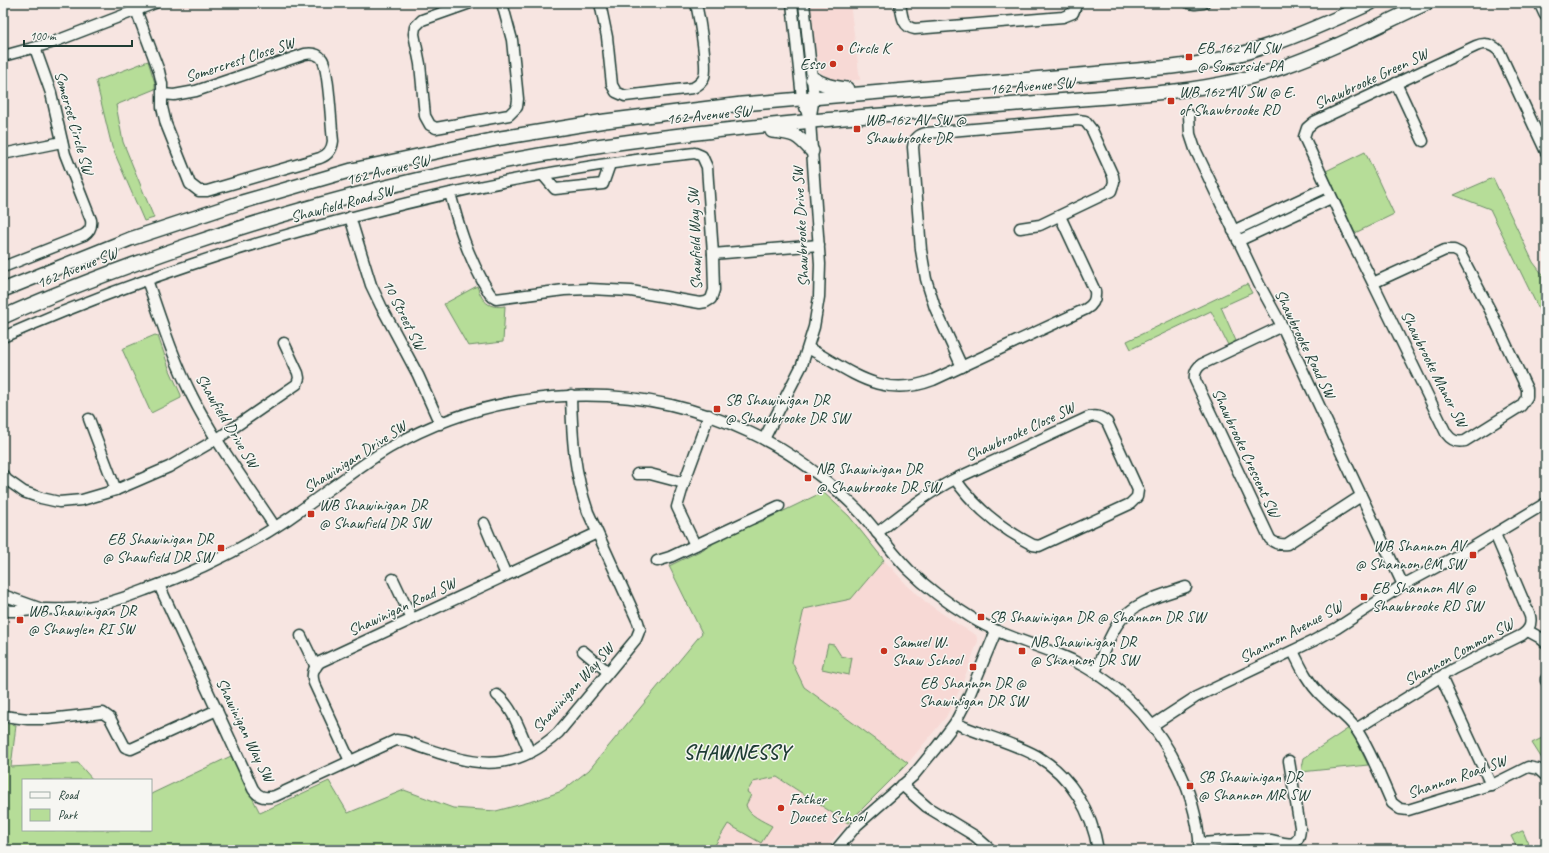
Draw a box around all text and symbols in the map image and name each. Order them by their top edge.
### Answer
scale bar [24,22,132,48]
text: 100 m [30,28,57,44]
street label: Somercrest Close SW [183,32,299,87]
place label: Circle K [848,38,893,58]
place label: EB 162 AV SW @ Somerside PA [1197,38,1284,76]
marker: Circle K [835,43,845,53]
street label: Shawbrooke Green SW [1311,43,1433,114]
marker: EB 162 AV SW @ Somerside PA [1184,52,1194,62]
place label: Esso [800,54,826,74]
marker: Esso [828,59,838,69]
street label: Somerset Circle SW [50,69,99,178]
street label: 162 Avenue SW [988,72,1077,100]
place label: WB 162 AV SW @ E. of Shawbrooke RD [1179,82,1296,120]
marker: WB 162 AV SW @ E. of Shawbrooke RD [1166,96,1176,106]
street label: 162 Avenue SW [665,100,754,129]
place label: WB 162 AV SW @ Shawbrooke DR [865,110,967,148]
marker: WB 162 AV SW @ Shawbrooke DR [852,124,862,134]
street label: 162 Avenue SW [344,150,433,190]
street label: Shawbrooke Drive SW [788,164,814,288]
street label: Shawfield Road SW [288,180,398,227]
street label: Shawfield Way SW [683,185,707,290]
street label: 162 Avenue SW [34,242,122,293]
street label: 10 Street SW [378,276,431,355]
street label: Shawbrooke Road SW [1270,286,1341,404]
street label: Shawbrooke Manor SW [1396,307,1473,433]
street label: Shawfield Drive SW [191,370,264,474]
street label: Shawbrooke Crescent SW [1207,385,1285,522]
place label: SB Shawinigan DR @ Shawbrooke DR SW [725,390,853,428]
street label: Shawbrooke Close SW [962,397,1080,466]
marker: SB Shawinigan DR @ Shawbrooke DR SW [712,404,722,414]
street label: Shawinigan Drive SW [300,415,412,498]
place label: NB Shawinigan DR @ Shawbrooke DR SW [816,459,944,497]
marker: NB Shawinigan DR @ Shawbrooke DR SW [803,473,813,483]
place label: WB Shawinigan DR @ Shawfield DR SW [319,495,433,533]
marker: WB Shawinigan DR @ Shawfield DR SW [306,509,316,519]
place label: EB Shawinigan DR @ Shawfield DR SW [102,529,216,567]
place label: WB Shannon AV @ Shannon CM SW [1355,536,1468,574]
marker: EB Shawinigan DR @ Shawfield DR SW [216,543,226,553]
marker: WB Shannon AV @ Shannon CM SW [1468,550,1478,560]
street label: Shawinigan Road SW [345,572,461,641]
place label: EB Shannon AV @ Shawbrooke RD SW [1372,578,1486,616]
marker: EB Shannon AV @ Shawbrooke RD SW [1359,592,1369,602]
street label: Shannon Avenue SW [1236,596,1347,668]
place label: WB Shawinigan DR @ Shawglen RI SW [28,601,138,639]
place label: SB Shawinigan DR @ Shannon DR SW [989,607,1209,627]
marker: SB Shawinigan DR @ Shannon DR SW [976,612,986,622]
street label: Shannon Common SW [1401,613,1518,690]
marker: WB Shawinigan DR @ Shawglen RI SW [15,615,25,625]
place label: Samuel W. Shaw School [892,632,965,670]
place label: NB Shawinigan DR @ Shannon DR SW [1030,632,1142,670]
street label: Shawinigan Way SW [528,637,620,737]
marker: Samuel W. Shaw School [879,646,889,656]
marker: NB Shawinigan DR @ Shannon DR SW [1017,646,1027,656]
marker: EB Shannon DR @ Shawinigan DR SW [968,662,978,672]
place label: EB Shannon DR @ Shawinigan DR SW [919,673,1031,711]
street label: Shawinigan Way SW [211,675,280,788]
district label: SHAWNESSY [684,740,793,765]
street label: Shannon Road SW [1405,750,1511,803]
place label: SB Shawinigan DR @ Shannon MR SW [1198,767,1312,805]
legend [22,779,152,831]
marker: SB Shawinigan DR @ Shannon MR SW [1185,781,1195,791]
text: Road [58,787,80,803]
place label: Father Doucet School [789,789,868,827]
marker: Father Doucet School [776,803,786,813]
text: Park [58,807,79,823]

